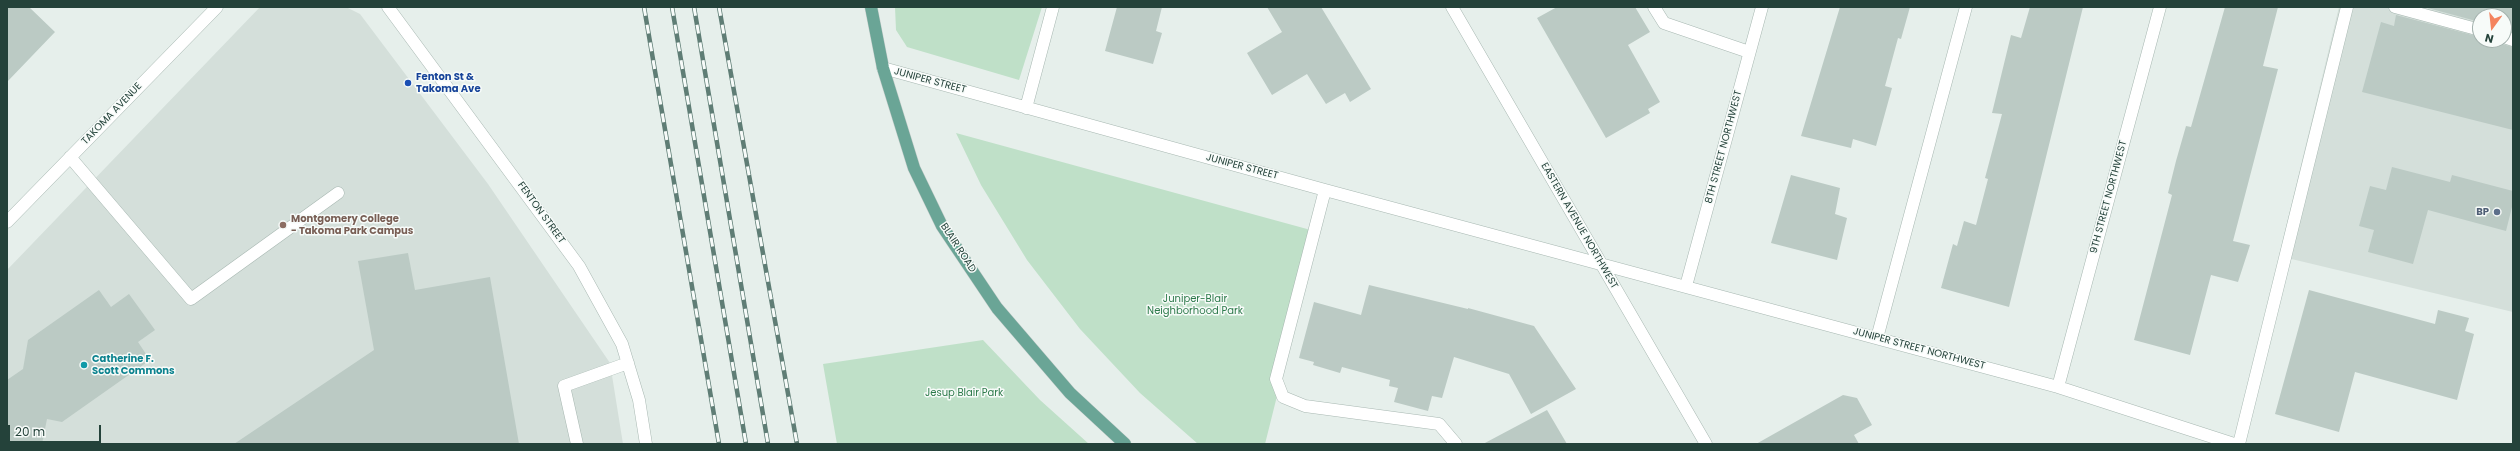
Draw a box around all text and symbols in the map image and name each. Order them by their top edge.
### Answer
north arrow [2472,8,2512,48]
text: N [2483,30,2495,47]
street label: JUNIPER STREET [893,66,967,96]
place label: Fenton St & Takoma Ave [416,71,481,94]
marker: Fenton St & Takoma Ave [403,78,413,88]
street label: TAKOMA AVENUE [79,80,145,148]
street label: 8TH STREET NORTHWEST [1703,89,1745,205]
street label: 9TH STREET NORTHWEST [2088,139,2130,255]
street label: JUNIPER STREET [1205,152,1279,182]
street label: EASTERN AVENUE NORTHWEST [1538,161,1620,291]
street label: FENTON STREET [515,180,567,246]
place label: BP [2476,206,2489,218]
marker: BP [2492,207,2502,217]
place label: Montgomery College - Takoma Park Campus [291,213,413,236]
marker: Montgomery College - Takoma Park Campus [278,220,288,230]
street label: BLAIR ROAD [938,221,978,275]
park label: Juniper-Blair Neighborhood Park [1147,293,1243,316]
street label: JUNIPER STREET NORTHWEST [1852,326,1986,372]
place label: Catherine F. Scott Commons [92,353,175,376]
marker: Catherine F. Scott Commons [79,360,89,370]
park label: Jesup Blair Park [925,387,1003,399]
scale bar [10,417,103,443]
text: 20 m [15,423,45,440]

